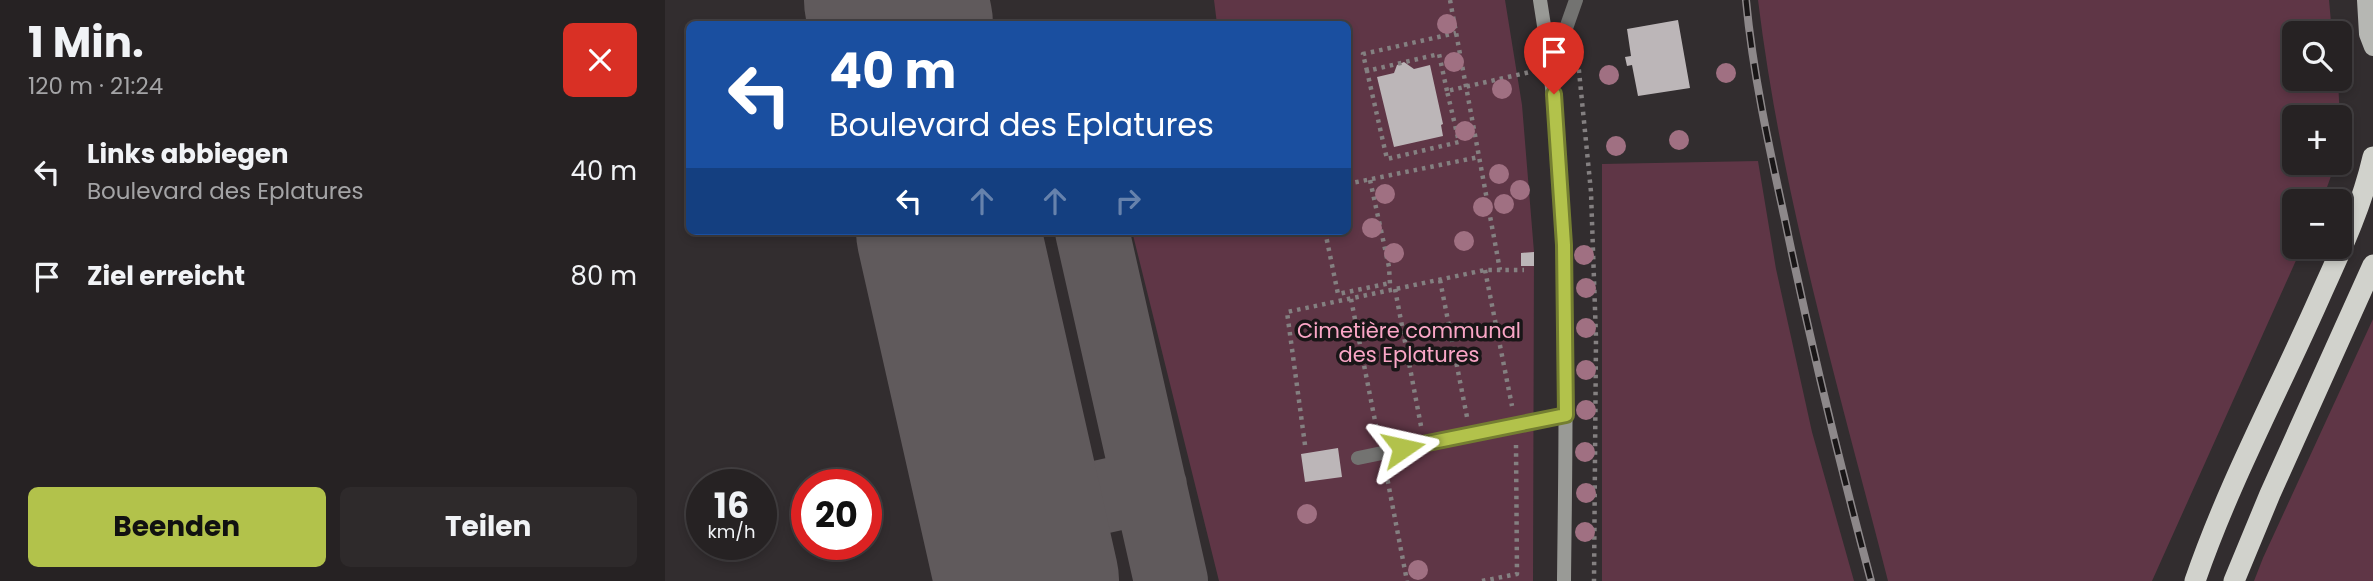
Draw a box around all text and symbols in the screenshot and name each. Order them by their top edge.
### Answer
text: 1 Min. [28,13,144,72]
map controls [2282,21,2352,259]
button: search [2282,21,2352,91]
pin [1524,22,1584,94]
button: close [563,23,637,97]
icon: arrive [1535,33,1573,71]
text: 40 m [829,37,956,105]
icon: left [714,49,805,140]
text: 120 m · 21:24 [28,70,163,102]
text: Boulevard des Eplatures [829,102,1214,147]
button: + [2282,105,2352,175]
text: Links abbiegen [87,136,289,172]
icon: left [28,153,66,191]
text: 40 m [571,153,637,189]
text: Boulevard des Eplatures [87,175,364,207]
icon: left [890,182,928,220]
icon: ahead [963,182,1001,220]
icon: ahead [1036,182,1074,220]
icon: right [1109,182,1147,220]
button: − [2282,189,2352,259]
icon: arrive [28,258,66,296]
text: Ziel erreicht [87,258,245,294]
text: 80 m [571,258,637,294]
park label: Cimetière communal des Eplatures [1297,316,1521,369]
position arrow [1366,411,1440,485]
speed limit sign: 20 [791,469,882,560]
text: 16 [714,481,749,530]
button: Beenden [28,487,326,567]
button: Teilen [340,487,637,567]
text: km/h [708,519,755,544]

